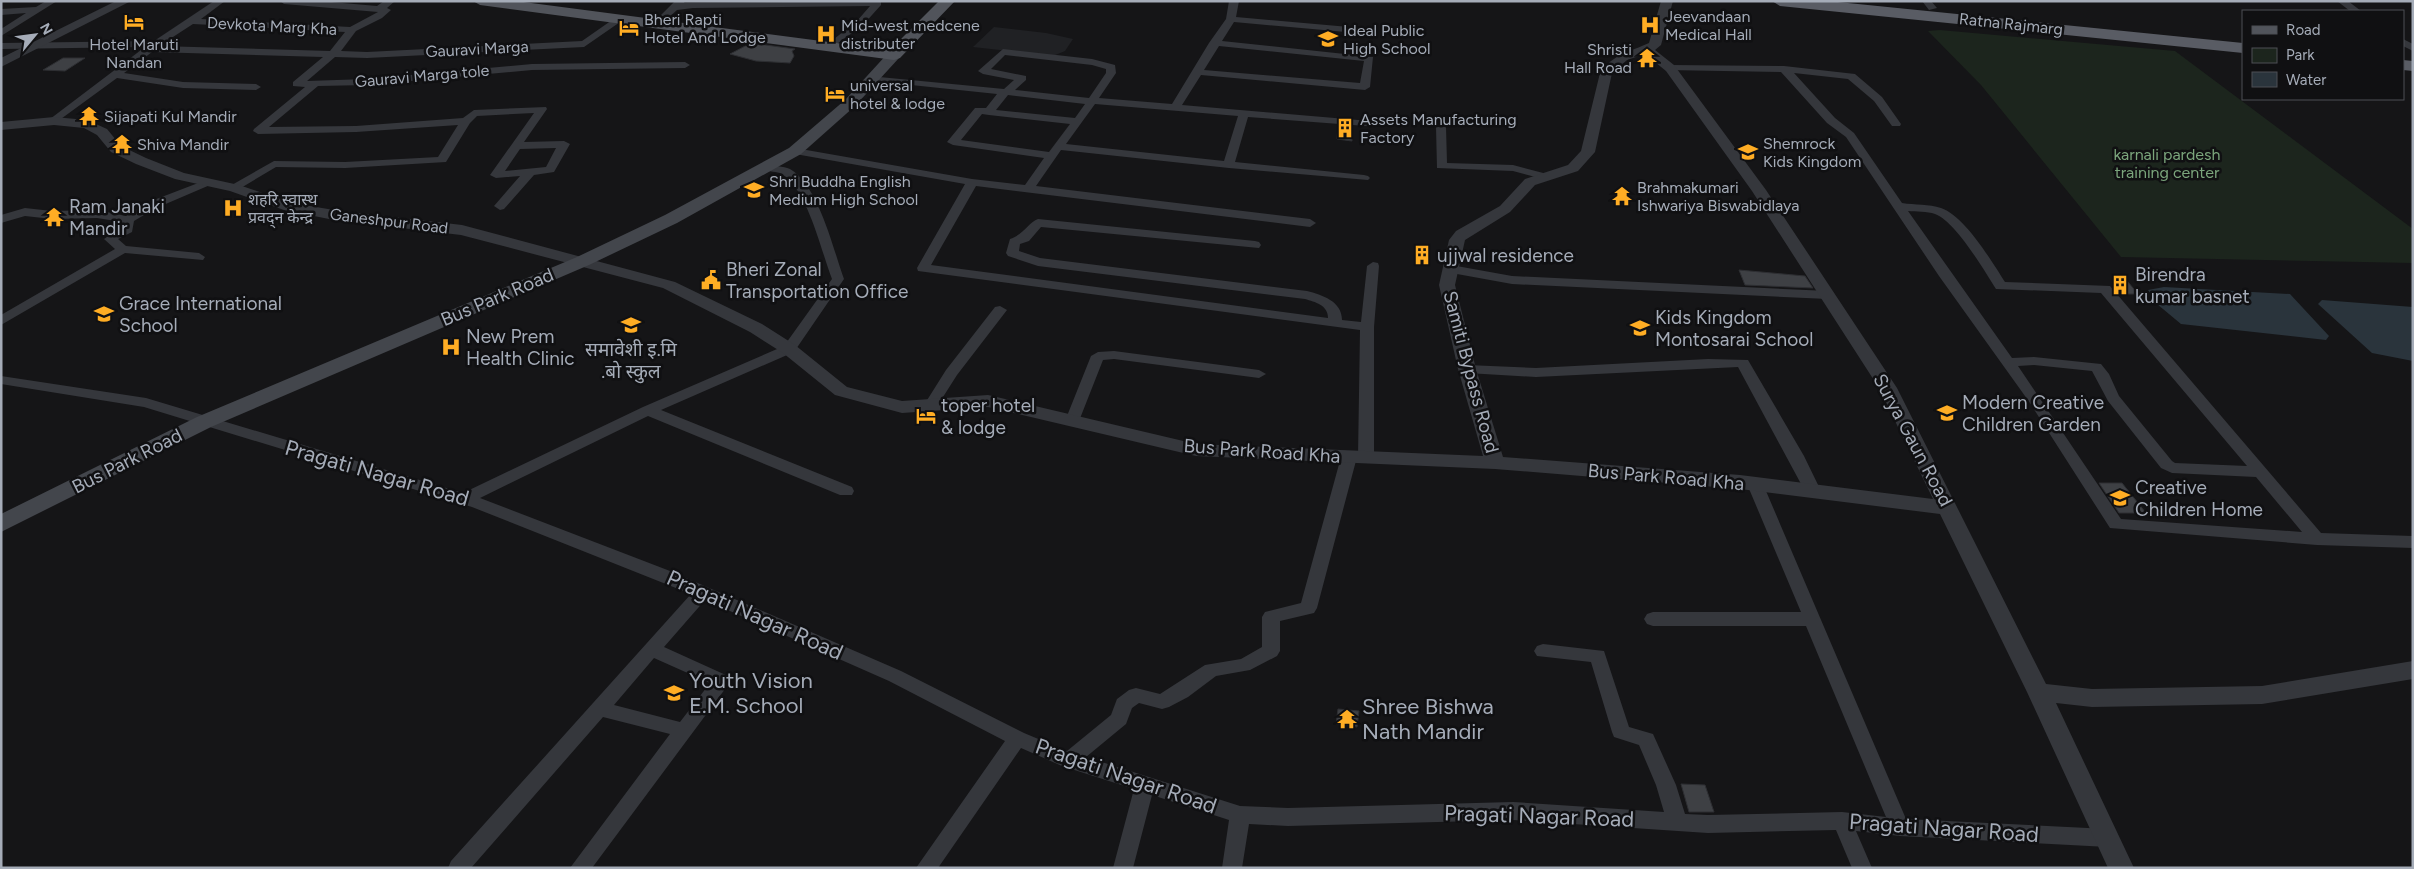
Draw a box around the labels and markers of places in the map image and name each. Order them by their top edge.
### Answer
place label: Jeevandaan Medical Hall [1665,7,1752,44]
place label: Bheri Rapti Hotel And Lodge [644,10,766,47]
hotel icon: Hotel Maruti Nandan [123,11,145,33]
hospital icon: Jeevandaan Medical Hall [1639,14,1661,36]
place label: Mid-west medcene distributer [841,16,980,53]
hotel icon: Bheri Rapti Hotel And Lodge [618,17,640,39]
place label: Ideal Public High School [1343,21,1431,58]
hospital icon: Mid-west medcene distributer [815,23,837,45]
school or university icon: Ideal Public High School [1317,28,1339,50]
place label: Hotel Maruti Nandan [89,35,179,72]
place label: Shristi Hall Road [1564,40,1632,77]
temple icon: Shristi Hall Road [1636,47,1658,69]
place label: universal hotel & lodge [850,76,945,113]
hotel icon: universal hotel & lodge [824,83,846,105]
temple icon: Sijapati Kul Mandir [78,105,100,127]
place label: Sijapati Kul Mandir [104,107,237,126]
place label: Assets Manufacturing Factory [1360,110,1517,147]
building icon: Assets Manufacturing Factory [1334,117,1356,139]
temple icon: Shiva Mandir [111,133,133,155]
place label: Shemrock Kids Kingdom [1763,134,1861,171]
place label: Shiva Mandir [137,135,229,154]
school or university icon: Shemrock Kids Kingdom [1737,141,1759,163]
place label: Shri Buddha English Medium High School [769,172,918,209]
place label: Brahmakumari Ishwariya Biswabidlaya [1637,178,1799,215]
school or university icon: Shri Buddha English Medium High School [743,179,765,201]
temple icon: Brahmakumari Ishwariya Biswabidlaya [1611,185,1633,207]
place label: शहरि स्वास्थ प्रवद्न केन्द्र [248,190,318,228]
place label: Ram Janaki Mandir [69,195,165,240]
hospital icon: शहरि स्वास्थ प्रवद्न केन्द्र [222,197,244,219]
temple icon: Ram Janaki Mandir [43,206,65,228]
building icon: ujjwal residence [1411,244,1433,266]
place label: ujjwal residence [1437,244,1574,267]
place label: Bheri Zonal Transportation Office [726,258,908,303]
place label: Birendra kumar basnet [2135,263,2250,308]
public building icon: Bheri Zonal Transportation Office [700,269,722,291]
building icon: Birendra kumar basnet [2109,274,2131,296]
place label: Grace International School [119,292,282,337]
school or university icon: Grace International School [93,303,115,325]
place label: Kids Kingdom Montosarai School [1655,306,1813,351]
school or university icon: समावेशी इ.मि .बाे स्कुल [620,314,642,336]
school or university icon: Kids Kingdom Montosarai School [1629,317,1651,339]
place label: New Prem Health Clinic [466,325,575,370]
hospital icon: New Prem Health Clinic [440,336,462,358]
place label: समावेशी इ.मि .बाे स्कुल [585,338,678,384]
place label: Modern Creative Children Garden [1962,391,2104,436]
place label: toper hotel & lodge [941,394,1035,439]
school or university icon: Modern Creative Children Garden [1936,402,1958,424]
hotel icon: toper hotel & lodge [915,405,937,427]
place label: Creative Children Home [2135,476,2263,521]
school or university icon: Creative Children Home [2109,487,2131,509]
place label: Youth Vision E.M. School [689,667,813,719]
school or university icon: Youth Vision E.M. School [663,682,685,704]
place label: Shree Bishwa Nath Mandir [1362,693,1494,745]
temple icon: Shree Bishwa Nath Mandir [1336,708,1358,730]

